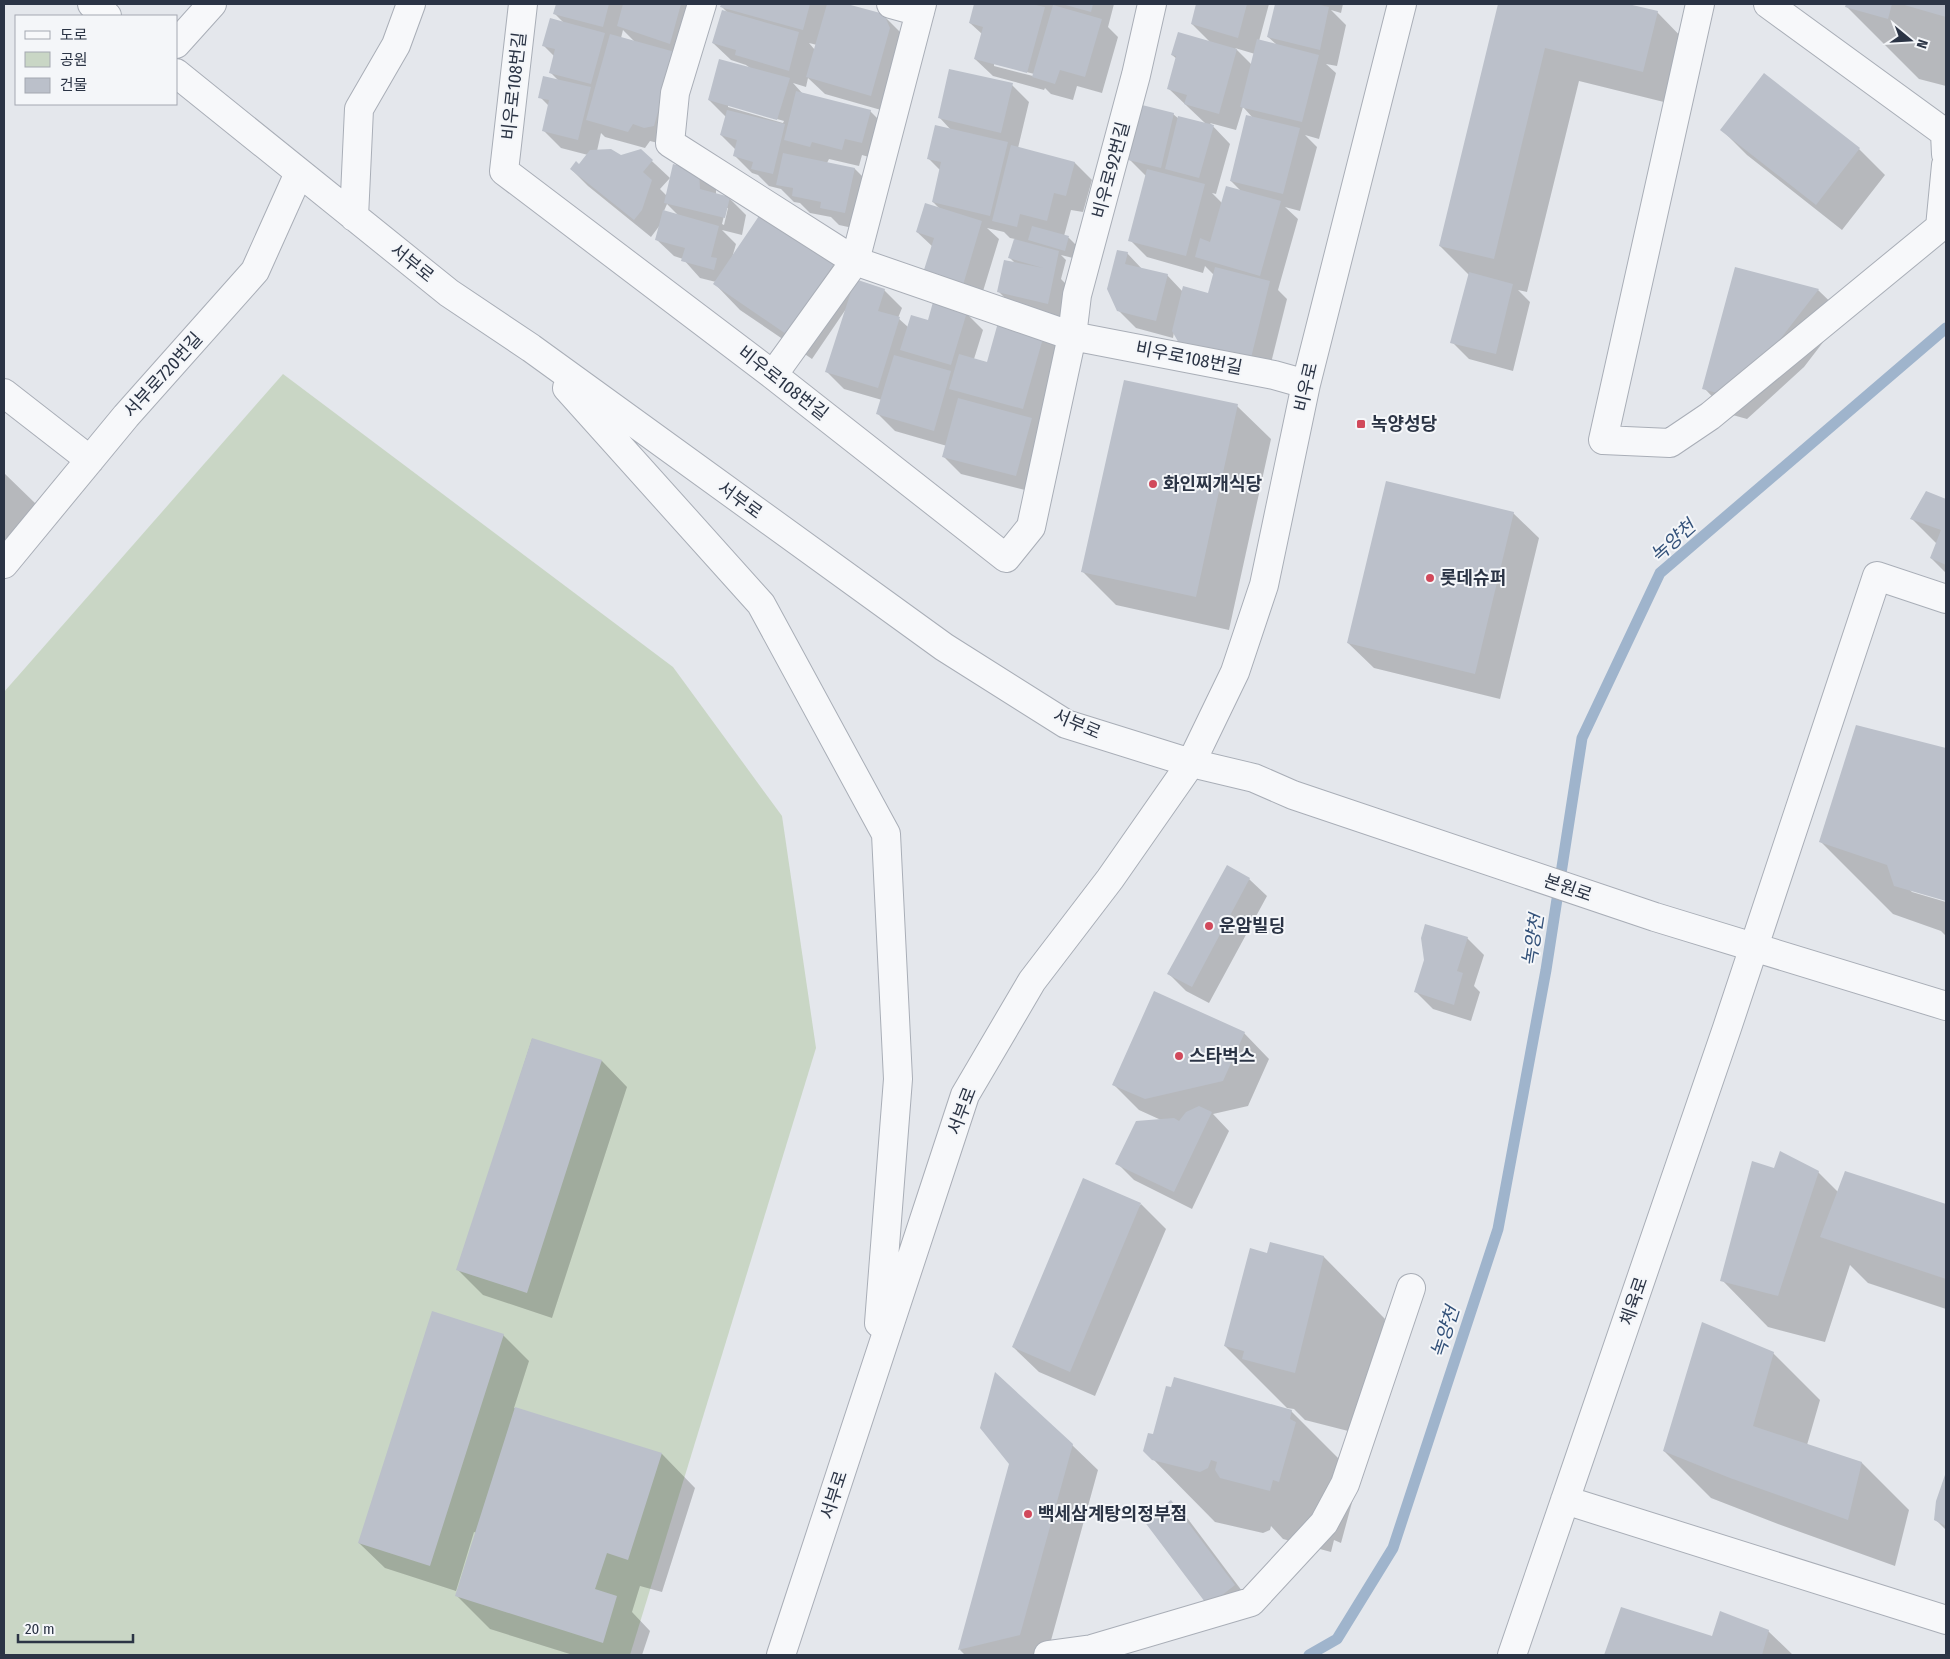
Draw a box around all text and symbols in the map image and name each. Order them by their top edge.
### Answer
legend [15,15,178,105]
north arrow [1885,15,1935,65]
text: 도로 [60,26,88,44]
street label: 비우로108번길 [497,31,531,141]
text: N [1913,37,1931,50]
text: 공원 [60,51,88,69]
text: 건물 [60,76,88,94]
street label: 비우로92번길 [1088,119,1134,221]
street label: 서부로 [386,239,438,287]
street label: 서부로720번길 [119,328,207,422]
street label: 비우로108번길 [1134,337,1244,379]
street label: 비우로108번길 [734,341,832,425]
street label: 비우로 [1290,360,1322,414]
place label: 녹양성당 [1371,413,1437,435]
marker: 녹양성당 [1355,418,1367,430]
place label: 화인찌개식당 [1163,473,1262,495]
street label: 서부로 [713,476,767,524]
marker: 화인찌개식당 [1147,478,1159,490]
water label: 녹양천 [1646,514,1701,567]
place label: 롯데슈퍼 [1440,567,1506,589]
marker: 롯데슈퍼 [1424,572,1436,584]
street label: 서부로 [1050,704,1104,744]
street label: 본원로 [1541,870,1595,906]
water label: 녹양천 [1518,911,1549,968]
place label: 운암빌딩 [1219,915,1285,937]
marker: 운암빌딩 [1203,920,1215,932]
place label: 스타벅스 [1189,1045,1255,1067]
marker: 스타벅스 [1173,1050,1185,1062]
street label: 서부로 [943,1084,981,1138]
street label: 체육로 [1616,1274,1652,1328]
water label: 녹양천 [1426,1302,1465,1360]
street label: 서부로 [816,1468,852,1522]
place label: 백세삼계탕의정부점 [1038,1503,1187,1525]
marker: 백세삼계탕의정부점 [1022,1508,1034,1520]
scale bar [18,1612,132,1644]
text: 20 m [25,1620,55,1638]

